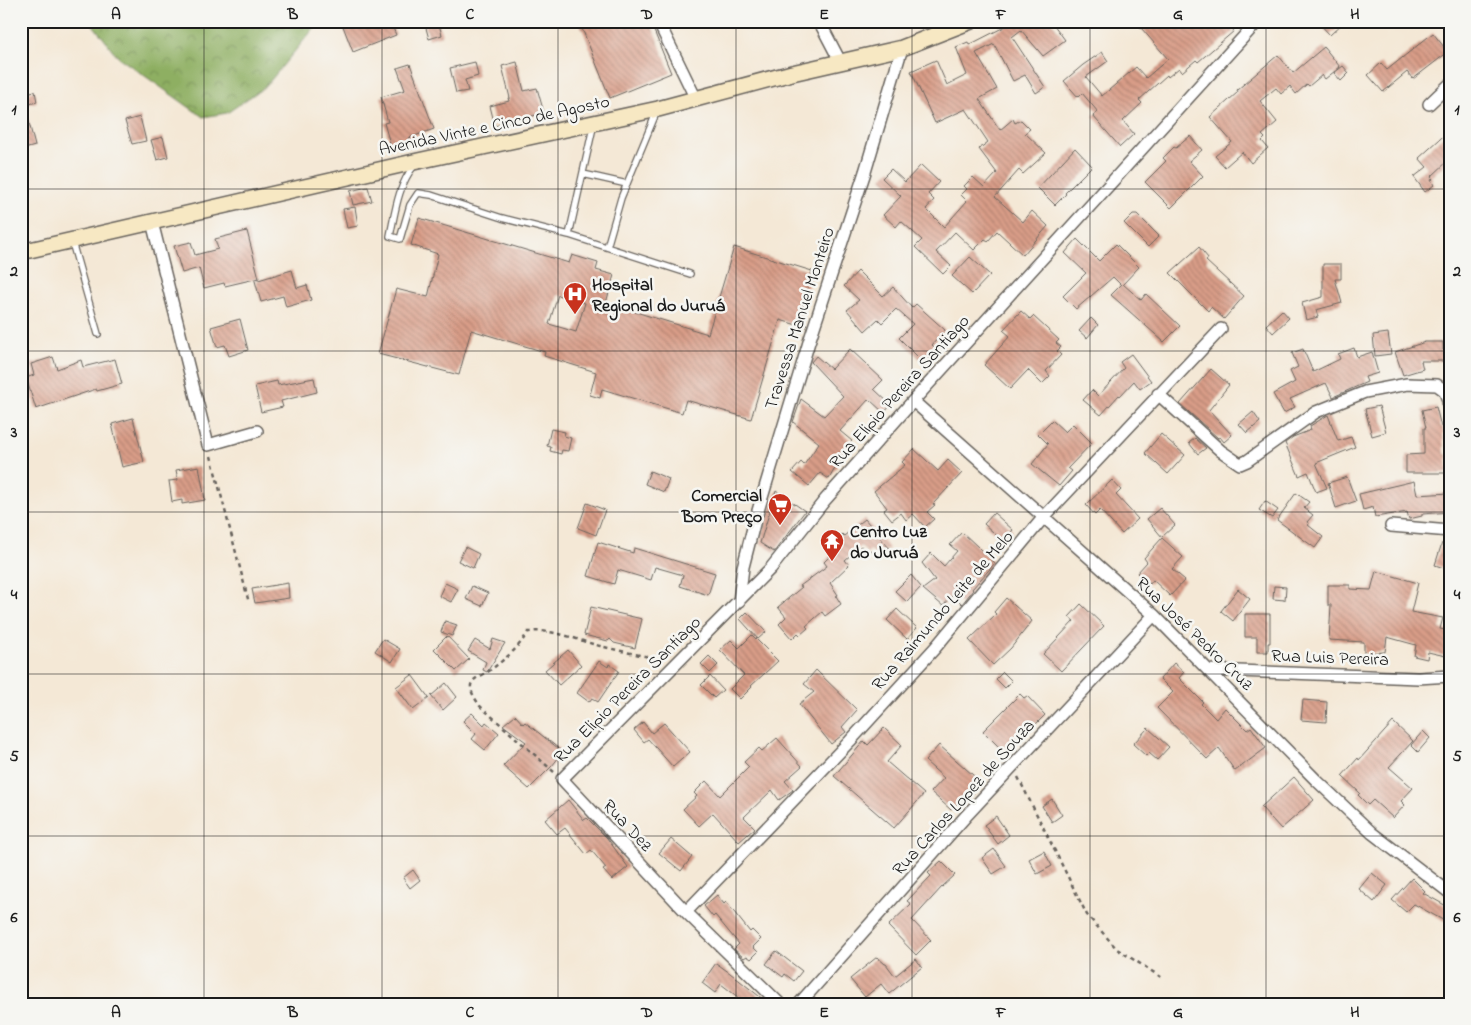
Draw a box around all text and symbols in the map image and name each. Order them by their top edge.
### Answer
text: A [111,3,121,27]
text: B [287,3,299,27]
text: C [466,3,475,27]
text: D [640,3,653,27]
text: E [819,3,829,27]
text: F [995,3,1007,27]
text: G [1173,3,1183,27]
text: H [1350,3,1360,27]
street label: Avenida Vinte e Cinco de Agosto [377,90,612,165]
text: 1 [11,98,17,122]
text: 1 [1454,98,1460,122]
street label: Travessa Manuel Monteiro [759,224,843,413]
text: 2 [9,260,18,284]
text: 2 [1452,260,1461,284]
place label: Hospital Regional do Juruá [592,273,726,321]
hospital icon: Hospital Regional do Juruá [562,281,588,315]
street label: Rua Elipio Pereira Santiago [824,310,978,476]
text: 3 [10,421,18,445]
text: 3 [1453,421,1461,445]
place label: Comercial Bom Preço [681,484,762,531]
supermarket icon: Comercial Bom Preço [767,492,793,526]
place label: Centro Luz do Juruá [850,520,927,567]
street label: Rua Raimundo Leite de Melo [866,525,1021,697]
temple icon: Centro Luz do Juruá [819,528,845,562]
street label: Rua José Pedro Cruz [1129,571,1259,698]
text: 4 [10,583,18,607]
text: 4 [1453,583,1461,607]
street label: Rua Elipio Pereira Santiago [549,611,709,771]
street label: Rua Luis Pereira [1271,644,1389,674]
street label: Rua Carlos Lopez de Souza [887,714,1042,882]
text: 5 [9,745,19,769]
text: 5 [1452,745,1462,769]
street label: Rua Dez [595,794,658,859]
text: 6 [9,906,18,930]
text: 6 [1452,906,1461,930]
text: A [111,1001,121,1025]
text: B [287,1001,299,1025]
text: C [466,1001,475,1025]
text: D [640,1001,653,1025]
text: E [819,1001,829,1025]
text: F [995,1001,1007,1025]
text: G [1173,1001,1183,1025]
text: H [1350,1001,1360,1025]

